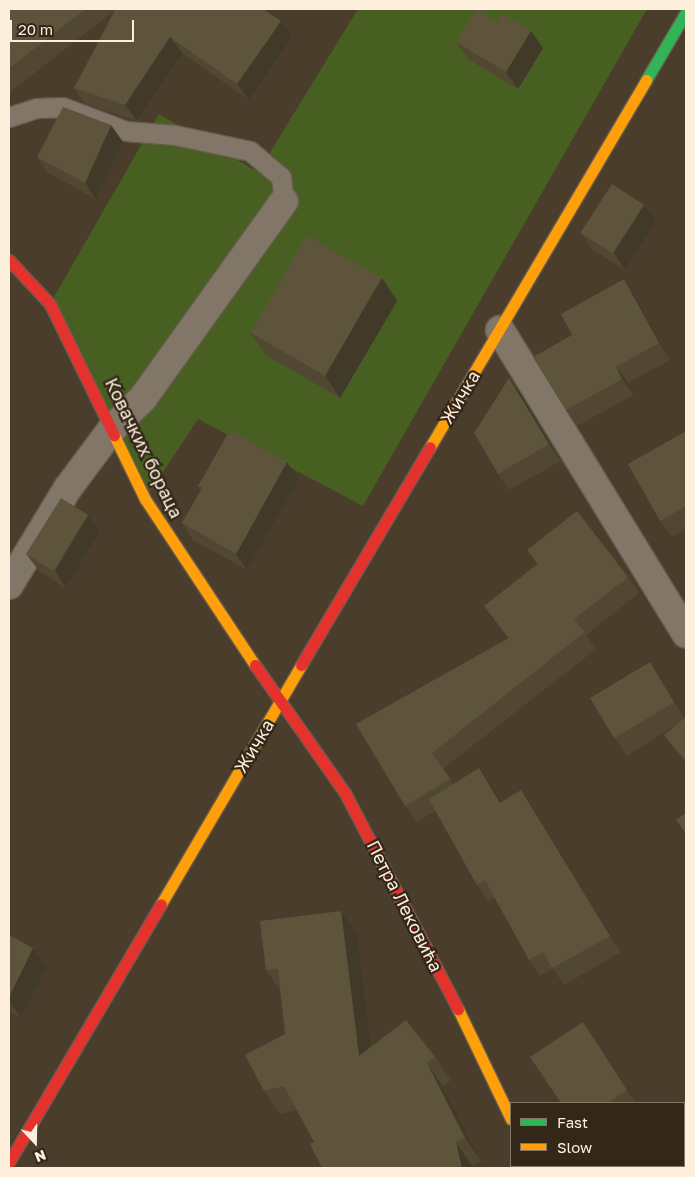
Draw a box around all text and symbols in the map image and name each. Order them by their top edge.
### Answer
scale bar [12,10,136,42]
text: 20 m [18,20,53,38]
street label: Жичка [436,366,484,428]
street label: Ковачких бораца [101,374,187,522]
street label: Жичка [230,715,278,777]
street label: Петра Лековића [362,837,448,975]
legend [510,1102,685,1167]
text: Fast [557,1113,588,1131]
north arrow [10,1117,60,1167]
text: Slow [557,1138,592,1156]
text: N [33,1147,49,1166]

